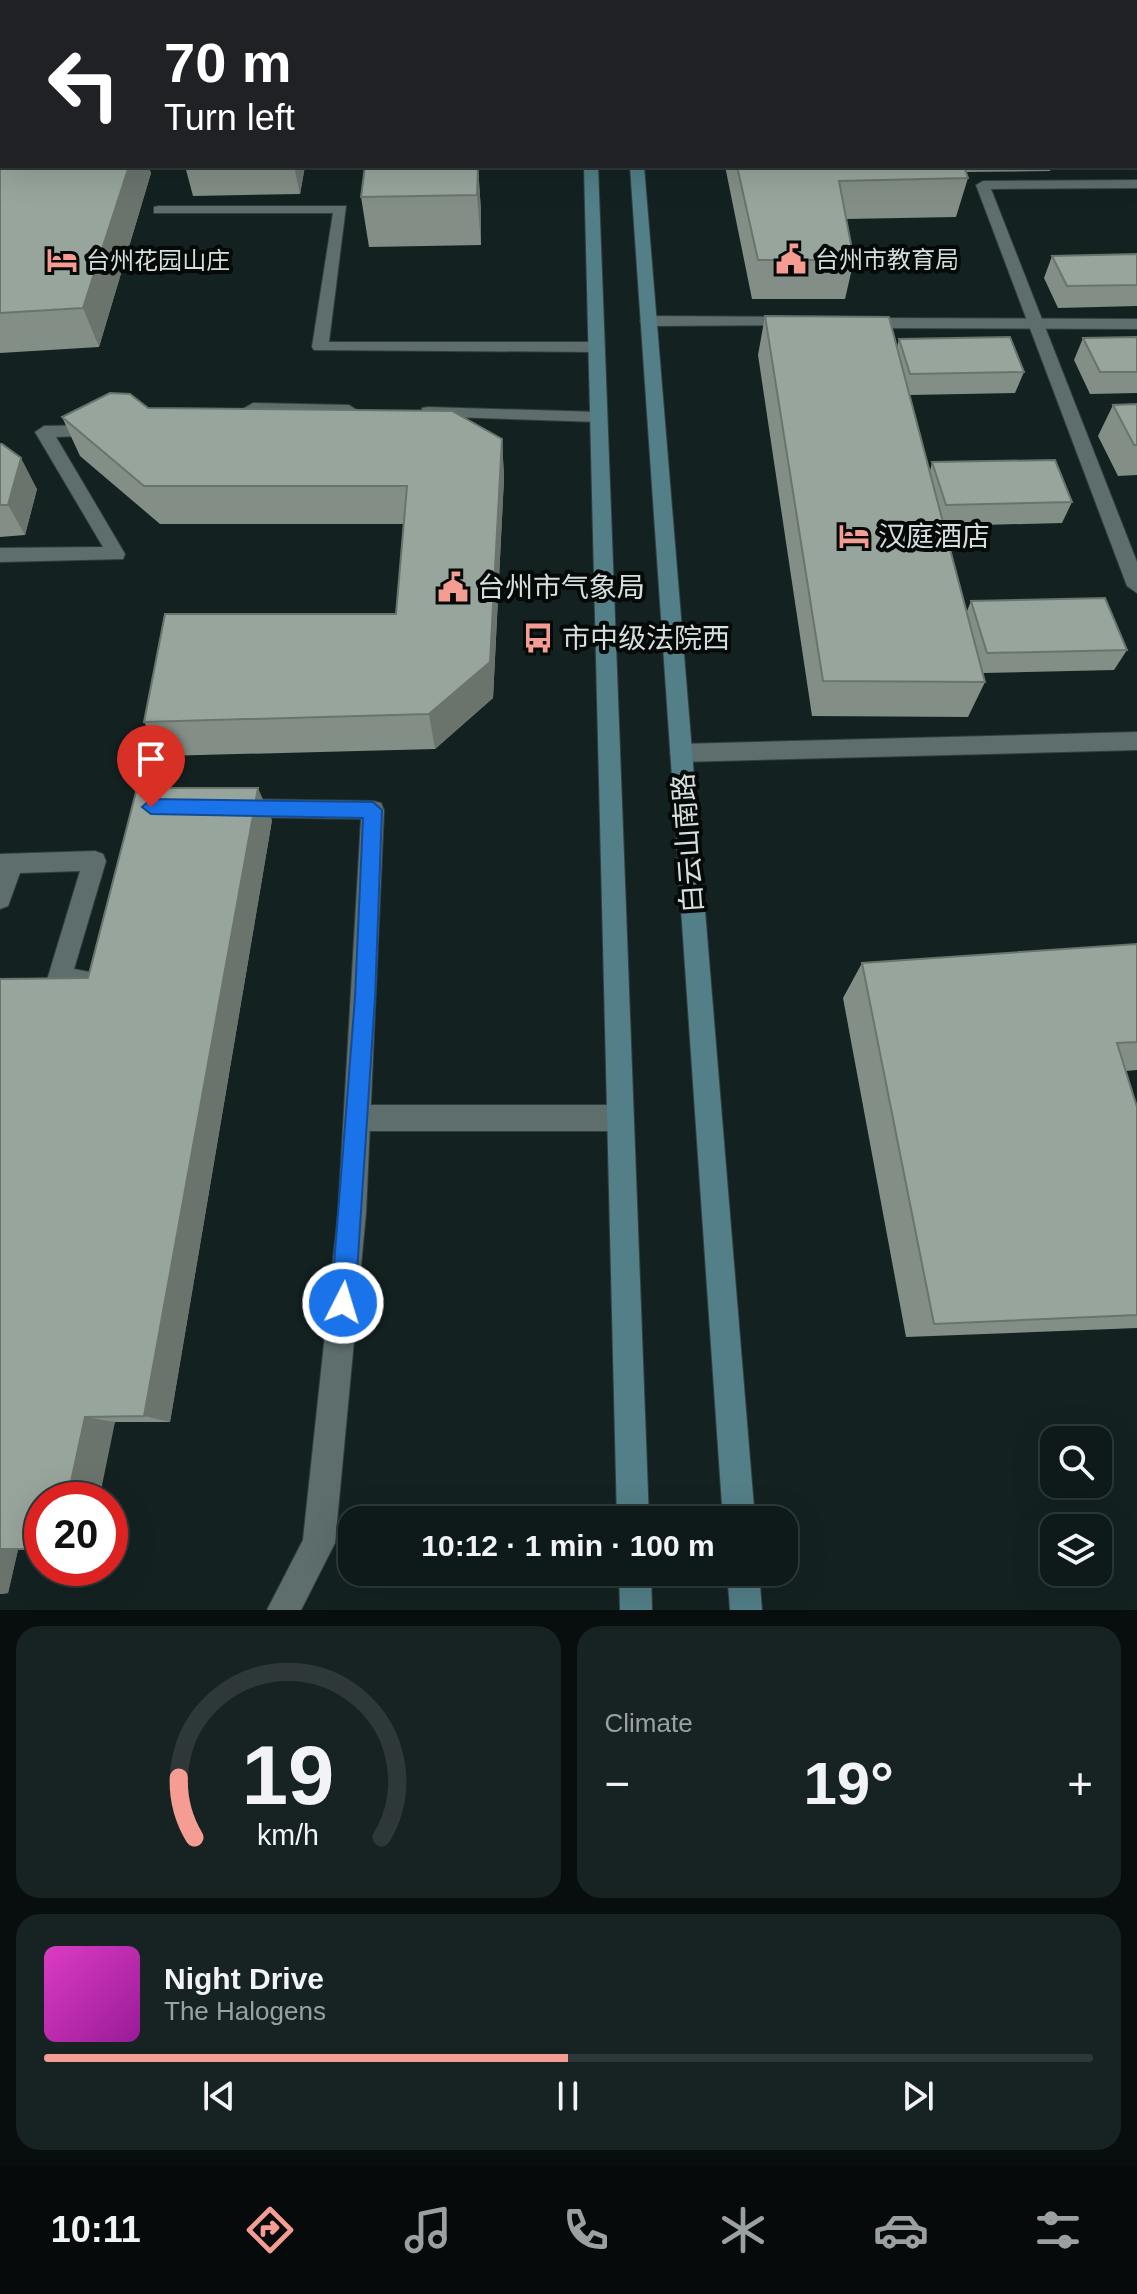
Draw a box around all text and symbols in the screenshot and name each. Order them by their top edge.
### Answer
text: 70 m [164,31,292,94]
icon: left [32,32,136,136]
text: Turn left [164,97,295,138]
public building icon: 台州市教育局 [774,242,808,276]
hotel icon: 台州花园山庄 [45,243,79,277]
place label: 台州市教育局 [815,246,959,273]
place label: 台州花园山庄 [86,247,230,274]
hotel icon: 汉庭酒店 [837,519,871,553]
place label: 汉庭酒店 [878,521,990,552]
public building icon: 台州市气象局 [436,570,470,604]
place label: 台州市气象局 [477,572,645,603]
bus stop icon: 市中级法院西 [521,621,555,655]
place label: 市中级法院西 [562,623,730,654]
pin [117,725,185,807]
icon: arrive [129,737,173,781]
street label: 白云山南路 [668,772,708,914]
position arrow [301,1261,385,1345]
map controls [1040,1426,1112,1586]
button: search [1040,1426,1112,1498]
speed limit sign: 20 [24,1482,128,1586]
button: layers [1040,1514,1112,1586]
text: 10:12 · 1 min · 100 m [421,1529,715,1562]
text: Climate [605,1708,693,1738]
text: 19 [242,1729,335,1822]
text: 19° [803,1750,894,1817]
text: − [605,1759,630,1808]
text: + [1067,1759,1093,1808]
text: km/h [257,1819,319,1851]
text: Night Drive [164,1962,324,1995]
text: The Halogens [164,1996,326,2026]
icon: previous [197,2074,241,2118]
icon: pause [546,2074,590,2118]
icon: next [896,2074,940,2118]
icon: directions [242,2202,298,2258]
icon: music [400,2202,456,2258]
icon: phone [558,2202,614,2258]
icon: climate [715,2202,771,2258]
icon: car [873,2202,929,2258]
icon: filters [1030,2202,1086,2258]
text: 10:11 [51,2209,141,2250]

